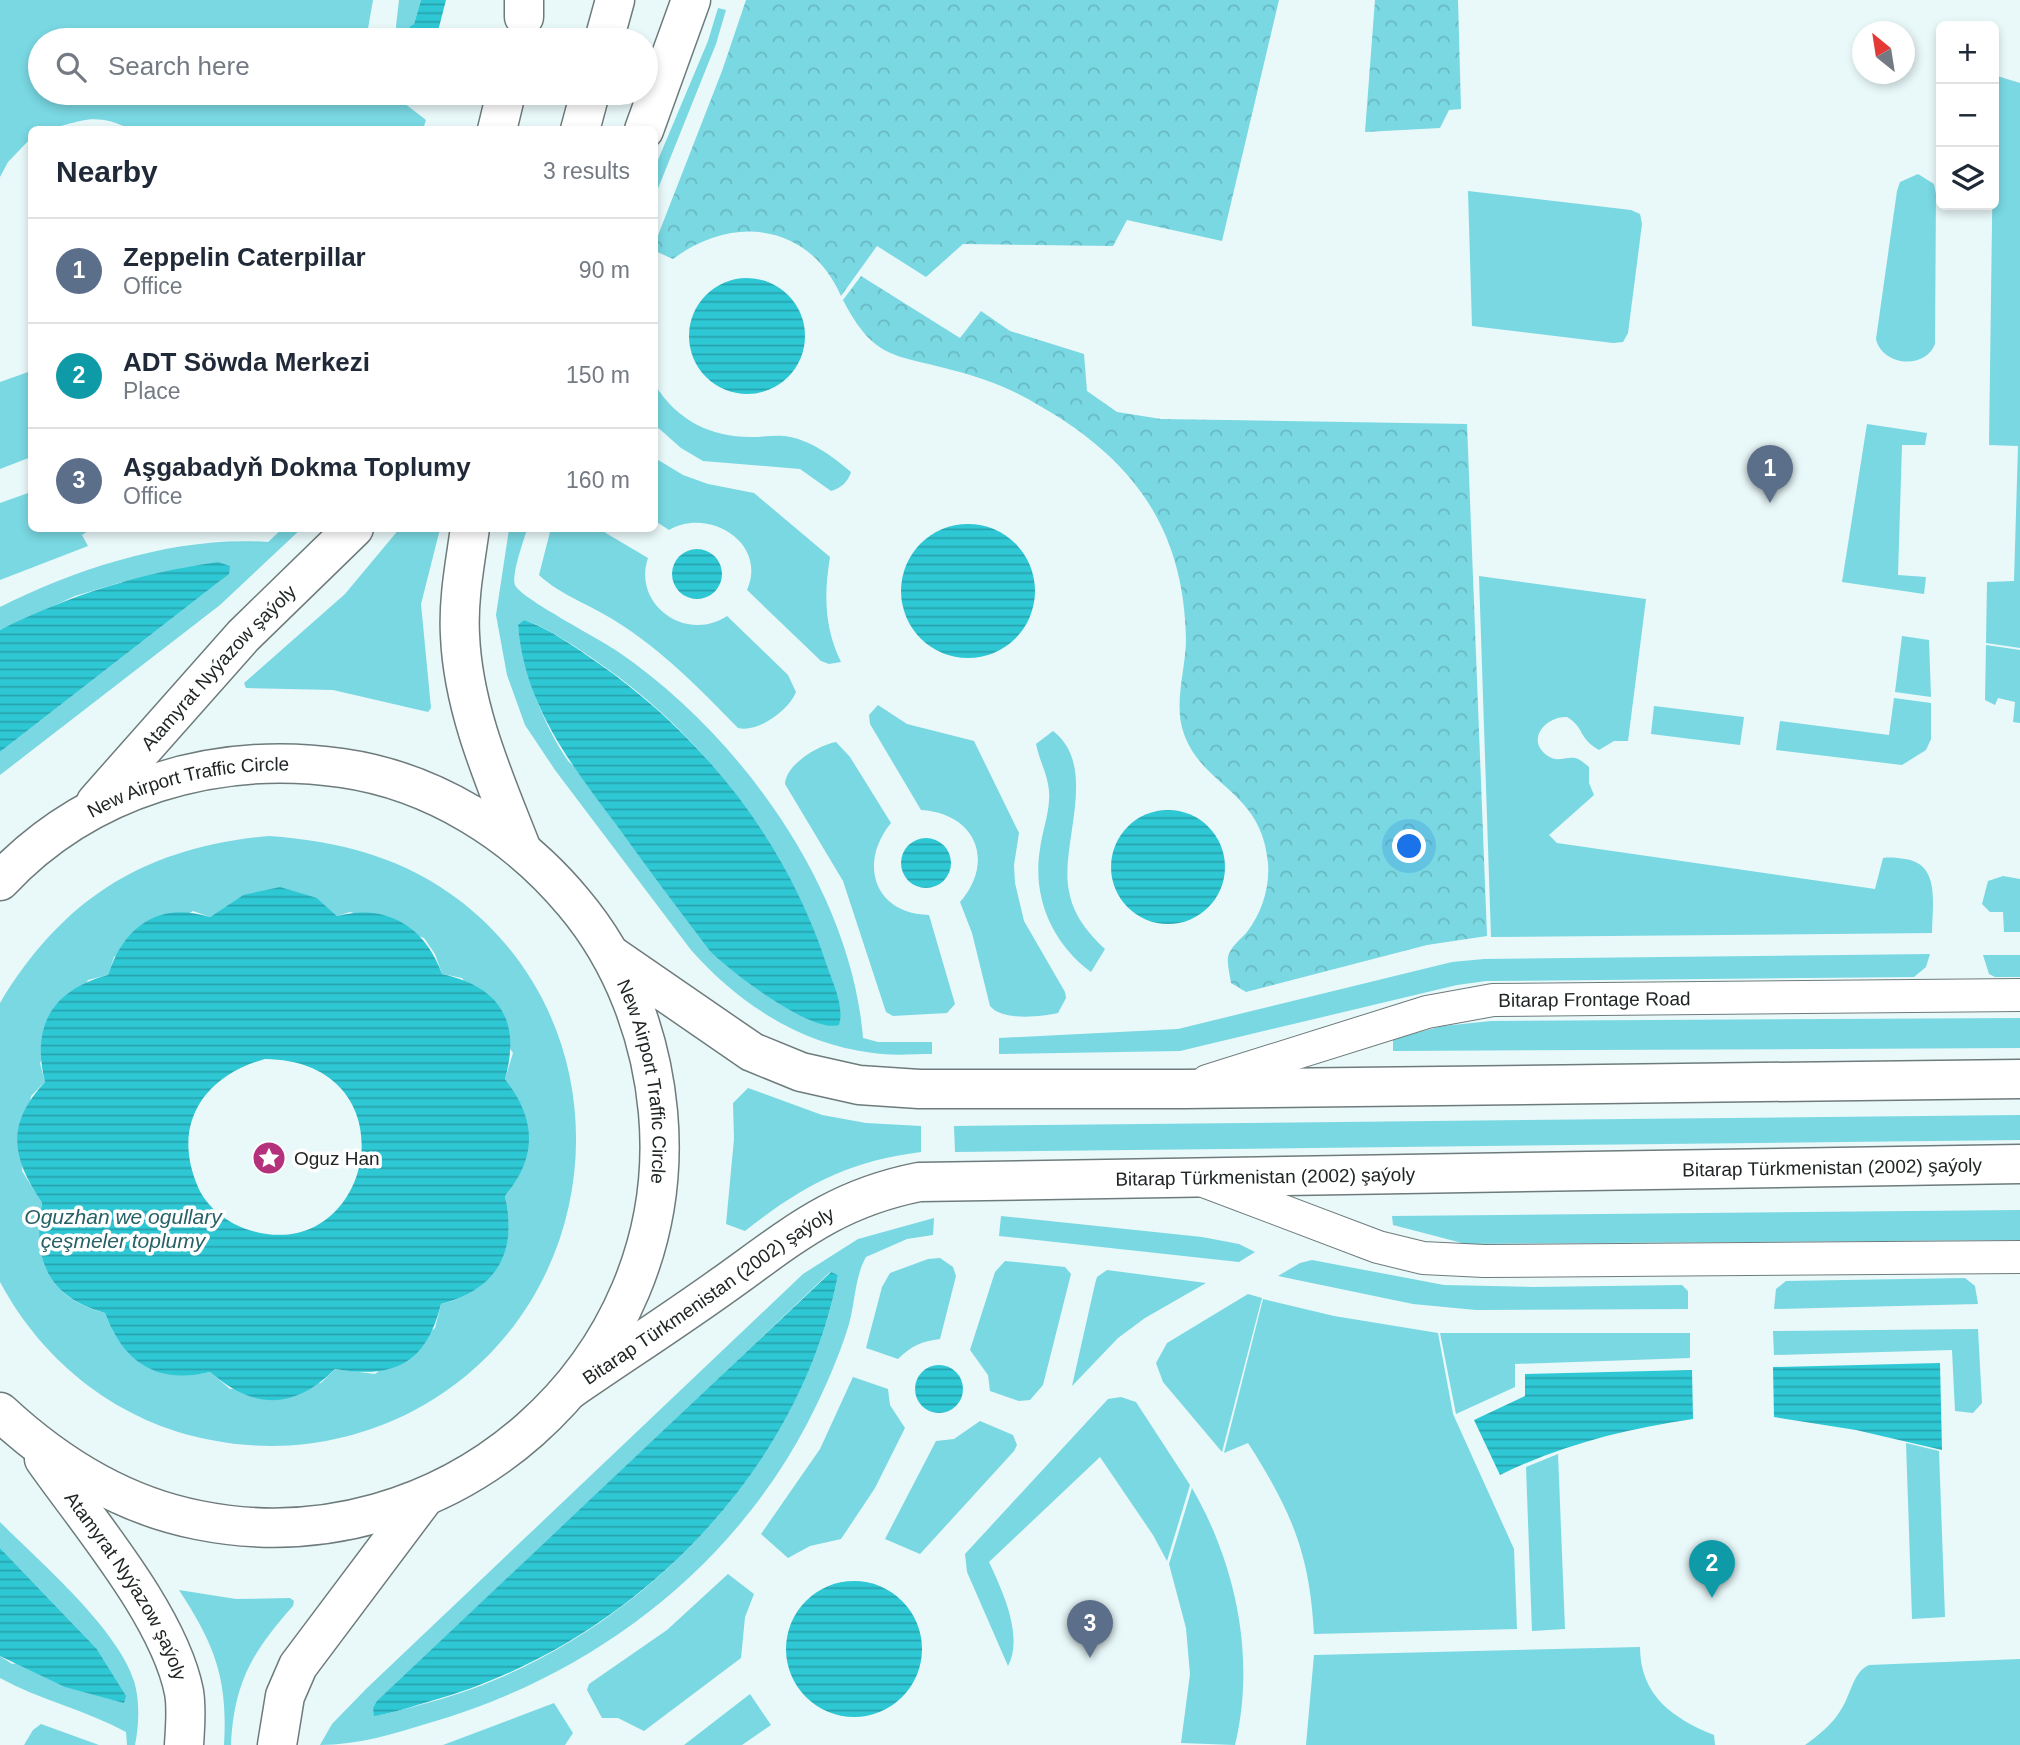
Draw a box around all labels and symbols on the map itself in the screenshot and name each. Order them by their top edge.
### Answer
north arrow [1852,21,1915,84]
pin: 1 [1747,445,1793,503]
street label: Atamyrat Nyýazow şaýoly [137,580,301,755]
street label: New Airport Traffic Circle [84,754,289,822]
your location [1392,829,1426,863]
street label: New Airport Traffic Circle [613,976,670,1185]
street label: Bitarap Frontage Road [1498,988,1691,1011]
place icon: Oguz Han [250,1139,288,1177]
place label: Oguz Han [294,1148,380,1169]
street label: Bitarap Türkmenistan (2002) şaýoly [1682,1155,1983,1181]
street label: Bitarap Türkmenistan (2002) şaýoly [1115,1164,1416,1190]
street label: Bitarap Türkmenistan (2002) şaýoly [579,1203,838,1389]
water label: Oguzhan we ogullary çeşmeler toplumy [24,1205,223,1252]
street label: Atamyrat Nyýazow şaýoly [60,1488,191,1683]
pin: 2 [1689,1540,1735,1598]
pin: 3 [1067,1600,1113,1658]

